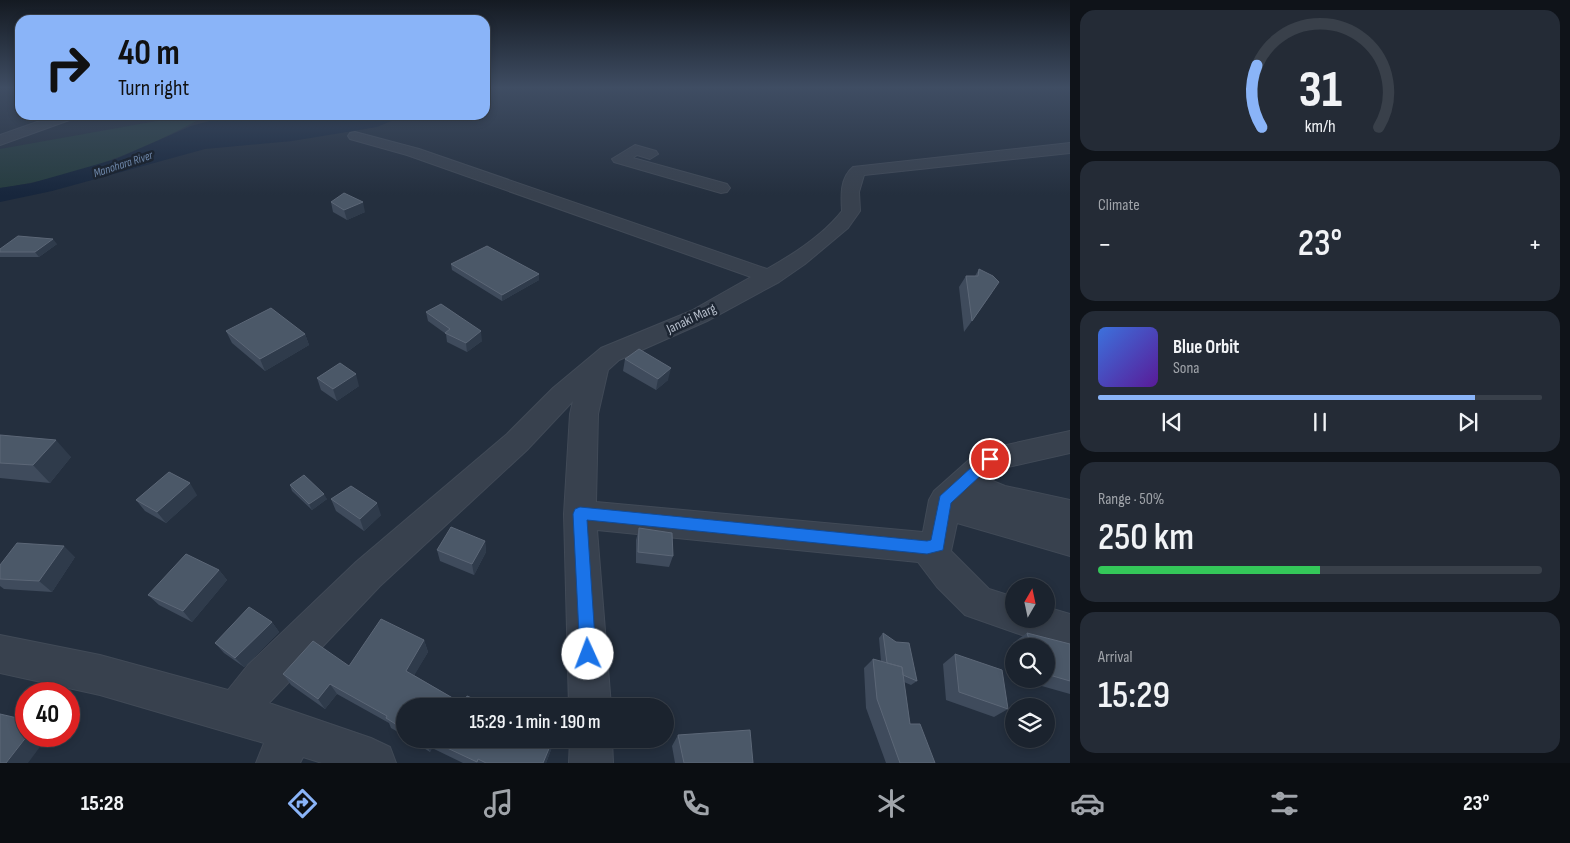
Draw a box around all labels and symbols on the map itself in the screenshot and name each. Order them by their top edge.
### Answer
water label: Manohara River [92,148,155,181]
street label: Janaki Marg [663,299,719,338]
pin [969,438,1011,480]
north arrow [1005,578,1055,628]
position arrow [561,627,613,679]
speed limit sign: 40 [15,682,80,747]

